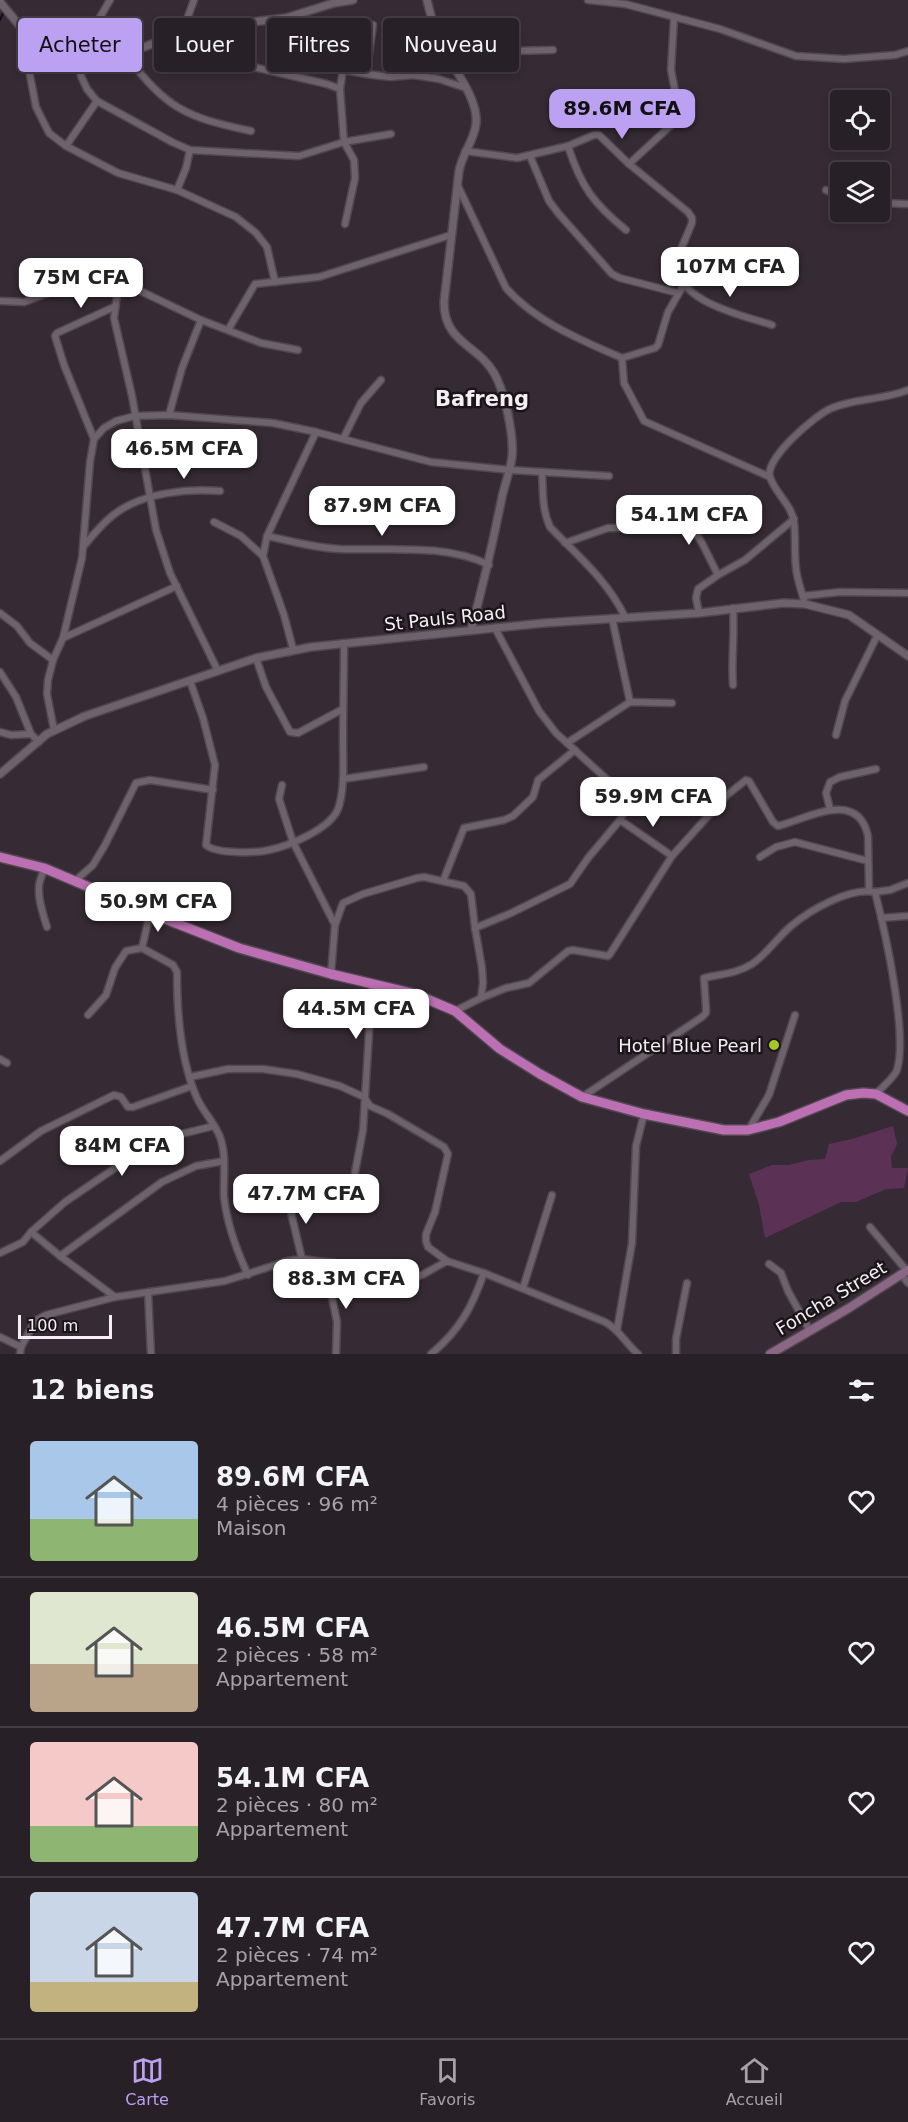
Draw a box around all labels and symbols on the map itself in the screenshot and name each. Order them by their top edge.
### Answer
pin: 89.6M CFA [553,89,691,140]
pin: 107M CFA [668,247,792,298]
pin: 75M CFA [26,258,136,309]
district label: Bafreng [435,387,529,411]
pin: 46.5M CFA [115,429,253,480]
pin: 87.9M CFA [313,486,451,537]
pin: 54.1M CFA [620,495,758,546]
street label: St Pauls Road [383,601,507,635]
pin: 59.9M CFA [584,777,722,828]
pin: 50.9M CFA [89,882,227,933]
pin: 44.5M CFA [287,989,425,1040]
place label: Hotel Blue Pearl [618,1035,762,1056]
marker: Hotel Blue Pearl [767,1038,781,1052]
pin: 84M CFA [67,1126,177,1177]
pin: 47.7M CFA [237,1174,375,1225]
street label: Foncha Street [772,1257,890,1339]
pin: 88.3M CFA [277,1259,415,1310]
scale bar [18,1312,112,1340]

